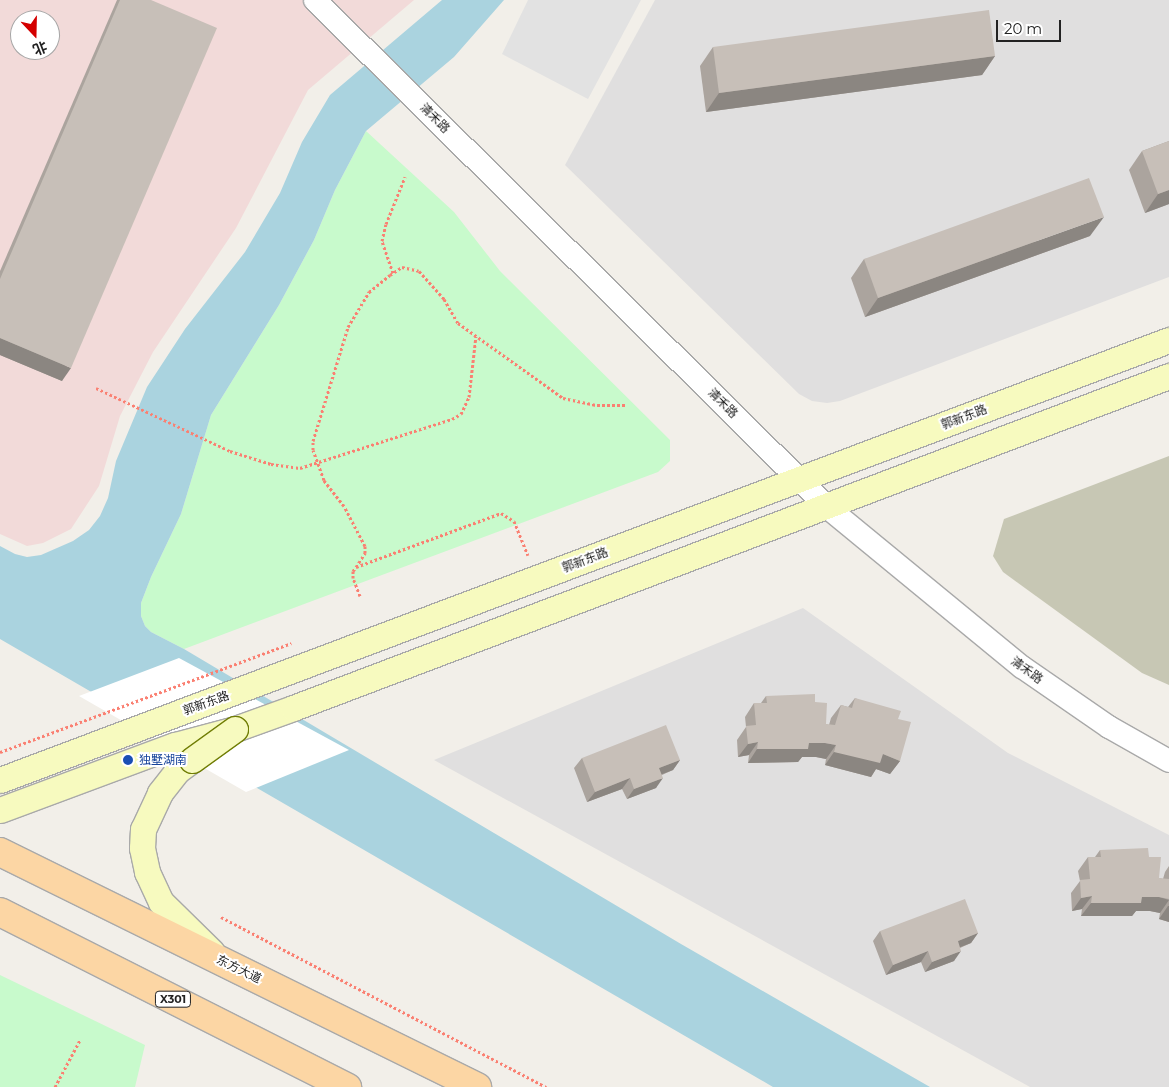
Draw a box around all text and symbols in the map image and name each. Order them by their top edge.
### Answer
north arrow [10,10,60,60]
scale bar [999,10,1064,42]
text: 20 m [1004,19,1042,38]
text: 北 [30,37,50,59]
street label: 清禾路 [417,100,453,136]
street label: 清禾路 [705,385,741,421]
street label: 郭新东路 [939,402,989,432]
street label: 郭新东路 [560,545,610,575]
street label: 清禾路 [1008,654,1046,686]
street label: 郭新东路 [181,688,231,718]
marker: 独墅湖南 [121,753,135,767]
place label: 独墅湖南 [139,753,187,767]
street label: 东方大道 [214,952,264,986]
road number: X301 [154,991,192,1008]

